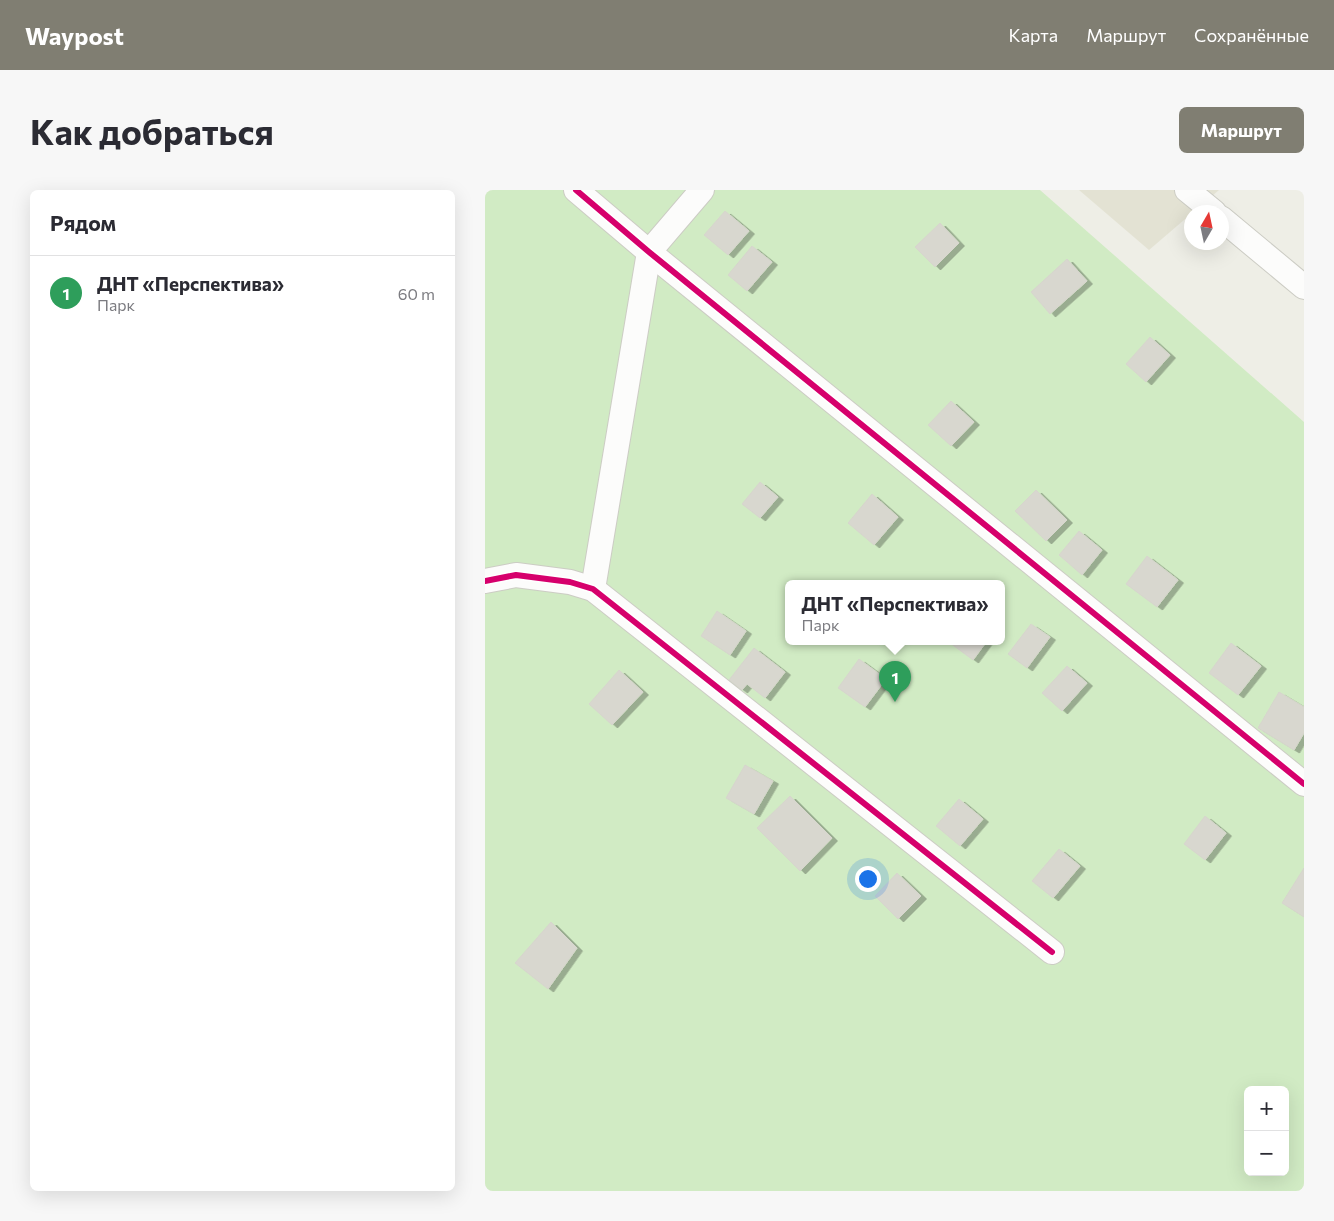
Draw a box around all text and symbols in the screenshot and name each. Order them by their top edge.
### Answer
text: Waypost [25,21,124,50]
text: Карта [1009,24,1058,46]
text: Маршрут [1086,24,1166,46]
text: Сохранённые [1194,24,1309,46]
button: Маршрут [1179,107,1304,153]
text: Как добраться [30,109,274,152]
north arrow [1184,205,1229,250]
text: Рядом [50,210,116,235]
text: ДНТ «Перспектива» [97,272,284,295]
text: 1 [62,284,70,303]
text: 60 m [398,284,435,303]
text: Парк [97,295,135,314]
popup [785,580,1005,645]
text: ДНТ «Перспектива» [802,592,988,615]
text: Парк [802,615,840,634]
pin: 1 [879,661,911,702]
your location [855,866,881,892]
map controls [1244,1086,1289,1176]
button: + [1244,1086,1289,1131]
button: − [1244,1131,1289,1176]

